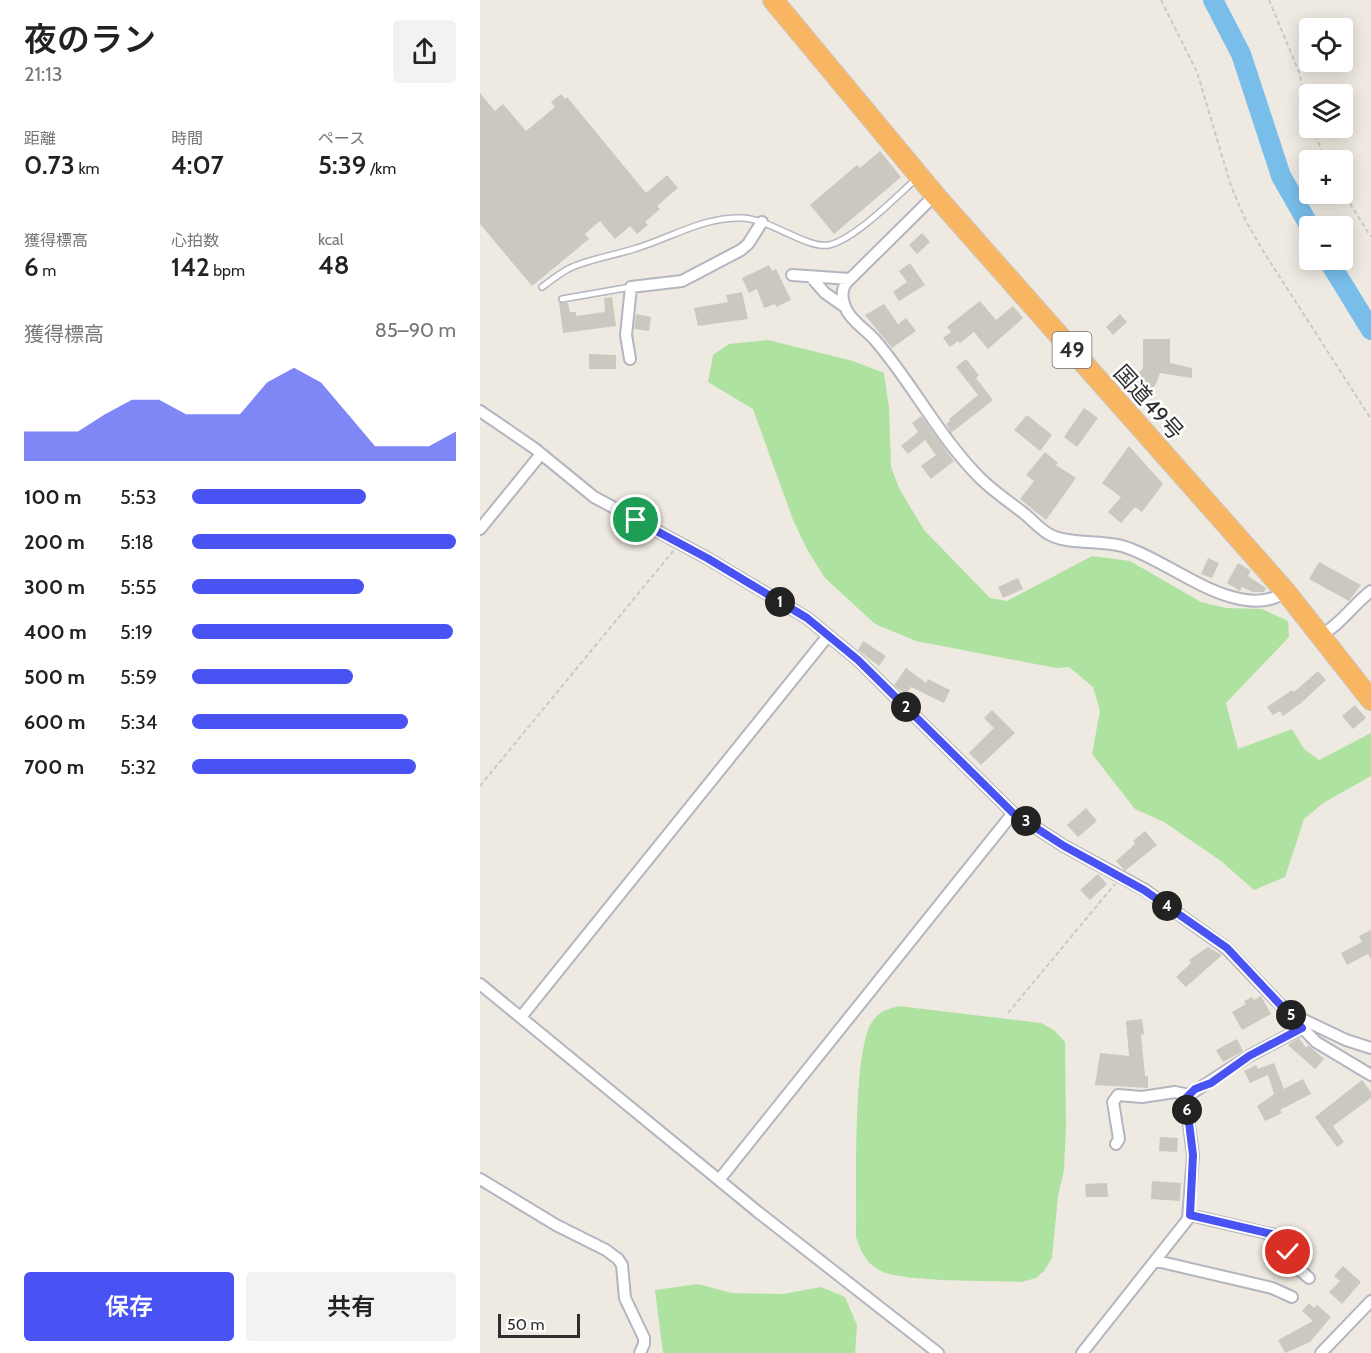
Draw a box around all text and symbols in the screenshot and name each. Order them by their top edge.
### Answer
map controls [1299,18,1353,270]
button: locate [1299,18,1353,72]
text: 夜のラン [24,19,156,59]
button: share [393,20,456,83]
text: 21:13 [24,62,63,86]
button: layers [1299,84,1353,138]
text: 距離 [24,129,56,148]
text: 時間 [171,129,203,148]
text: ペース [318,129,365,148]
text: 0.73 [24,149,75,181]
text: 4:07 [171,149,224,181]
text: 5:39 [318,149,366,181]
button: + [1299,150,1353,204]
text: km [75,159,100,178]
text: /km [366,159,396,178]
button: − [1299,216,1353,270]
text: kcal [318,230,344,249]
text: 獲得標高 [24,231,88,250]
text: 心拍数 [171,231,219,250]
text: 48 [318,249,349,281]
text: 6 [24,251,39,283]
text: 142 [171,251,210,283]
text: m [39,261,56,280]
text: bpm [210,261,245,280]
text: 85–90 m [375,318,456,342]
text: 獲得標高 [24,322,104,346]
road number: 49 [1052,332,1092,368]
street label: 国道49号 [1108,359,1189,445]
text: 100 m [24,485,82,509]
text: 5:53 [120,485,157,509]
pin [610,494,661,545]
icon: arrive [619,503,652,536]
text: 200 m [24,530,85,554]
text: 5:18 [120,530,154,554]
text: 300 m [24,575,85,599]
text: 5:55 [120,575,157,599]
pin: 1 [765,587,795,617]
text: 1 [777,592,783,611]
text: 400 m [24,620,87,644]
text: 5:19 [120,620,153,644]
text: 500 m [24,665,85,689]
text: 5:59 [120,665,157,689]
pin: 2 [891,692,921,722]
text: 2 [902,697,910,716]
text: 600 m [24,710,85,734]
text: 5:34 [120,710,157,734]
text: 700 m [24,755,84,779]
text: 5:32 [120,755,156,779]
pin: 3 [1011,806,1041,836]
text: 3 [1022,811,1030,830]
pin: 4 [1152,891,1182,921]
text: 4 [1162,896,1172,915]
pin: 5 [1276,1000,1306,1030]
text: 5 [1287,1005,1295,1024]
pin: 6 [1172,1095,1202,1125]
text: 6 [1183,1100,1192,1119]
pin [1262,1226,1313,1277]
icon: check [1271,1235,1304,1268]
button: 保存 [24,1272,234,1341]
button: 共有 [246,1272,456,1341]
scale bar [498,1311,580,1338]
text: 50 m [507,1315,544,1334]

